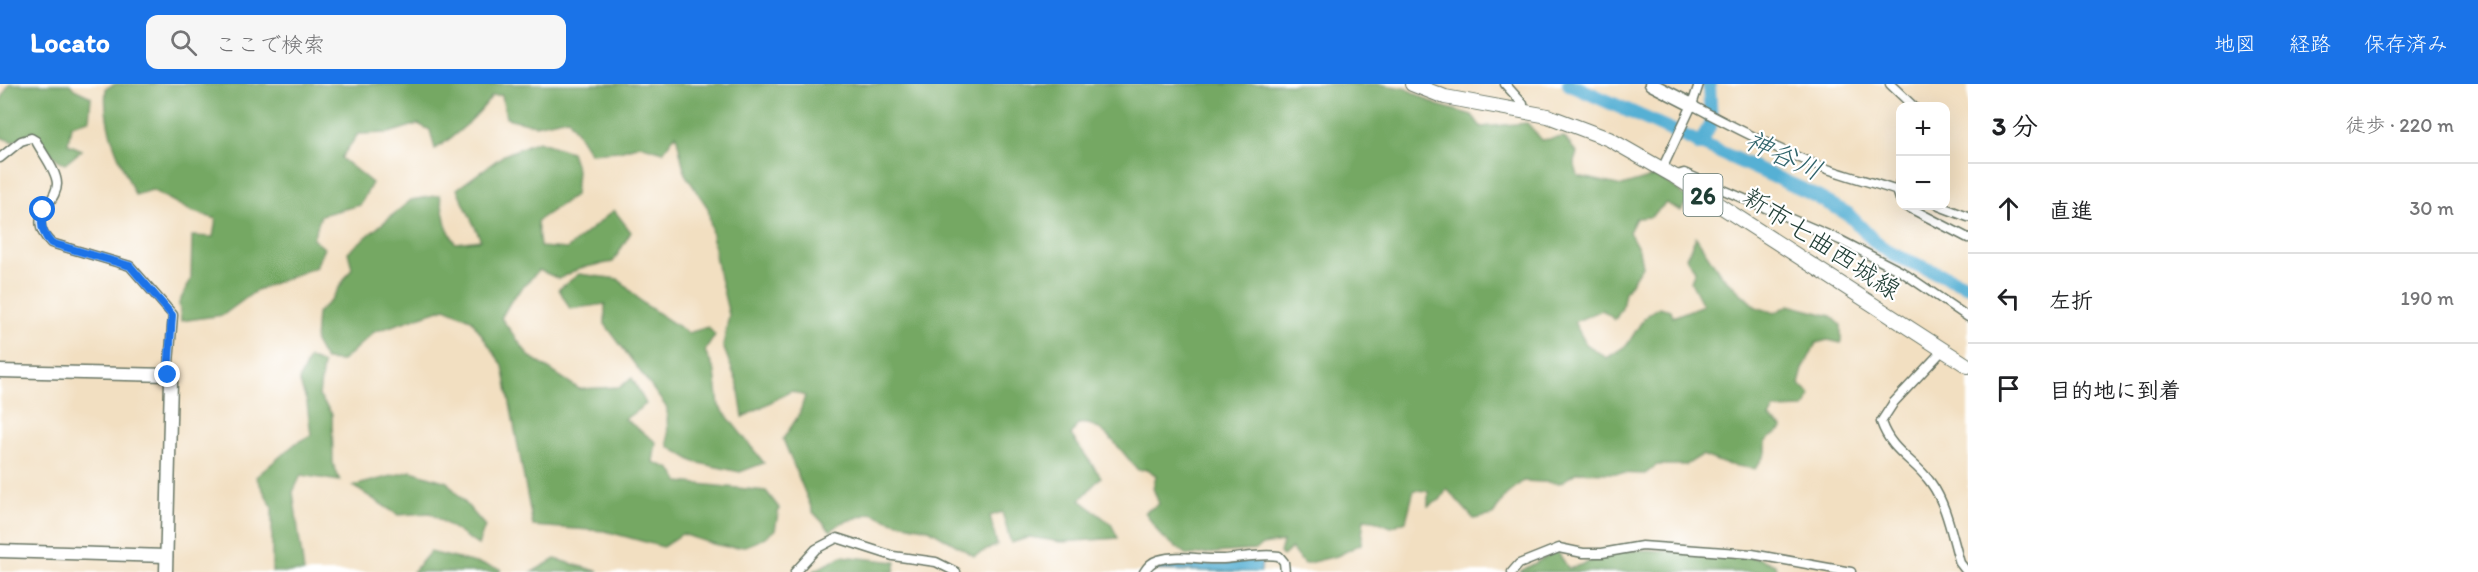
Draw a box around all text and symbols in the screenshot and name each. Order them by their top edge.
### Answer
search box [146,15,566,69]
text: Locato [30,25,110,59]
icon: search [167,26,200,59]
text: ここで検索 [215,31,325,58]
text: 地図 [2214,31,2256,56]
text: 経路 [2289,31,2331,56]
text: 保存済み [2364,31,2448,56]
map controls [1896,102,1950,210]
button: + [1896,102,1950,156]
text: 3 分 [1992,110,2038,142]
text: 徒歩 · 220 m [2346,113,2454,137]
water label: 神谷川 [1740,123,1828,187]
button: − [1896,156,1950,210]
road number: 26 [1684,174,1722,216]
street label: 新市七曲西城線 [1737,180,1907,306]
icon: ahead [1992,192,2025,225]
route start [29,196,55,222]
text: 30 m [2409,196,2454,220]
text: 直進 [2049,197,2093,224]
icon: left [1992,282,2025,315]
text: 190 m [2401,286,2454,310]
text: 左折 [2049,287,2093,314]
route end [154,361,180,387]
icon: arrive [1992,372,2025,405]
text: 目的地に到着 [2049,377,2181,404]

